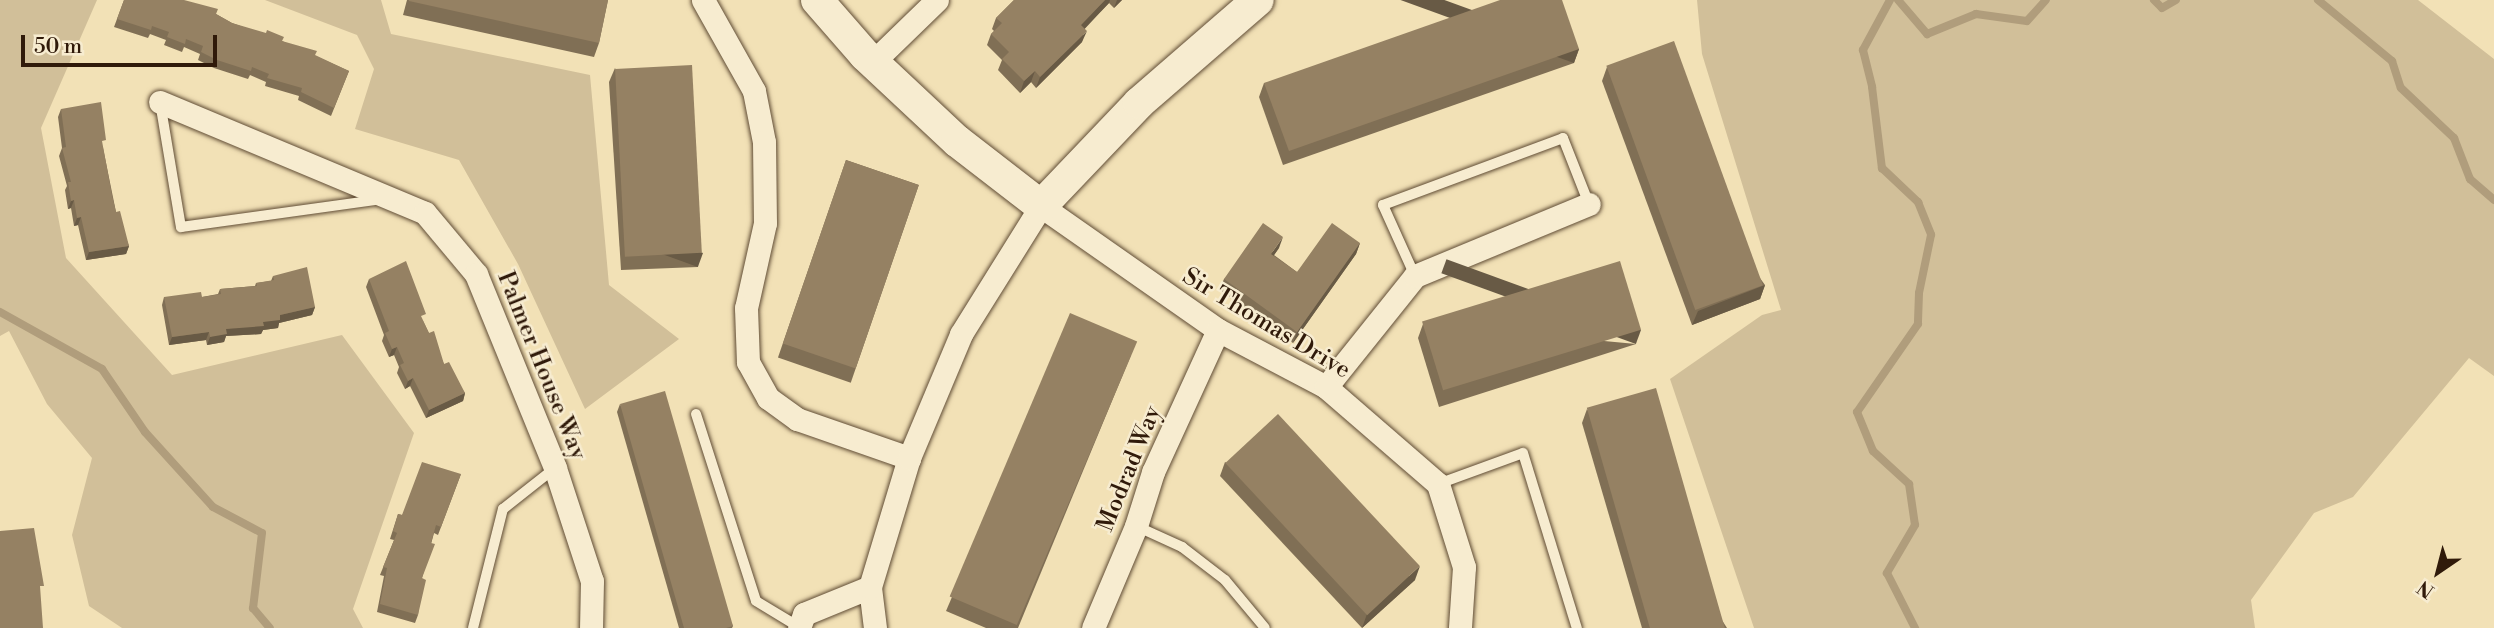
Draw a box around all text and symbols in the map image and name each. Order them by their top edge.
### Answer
scale bar [24,21,220,65]
text: 50 m [34,34,82,60]
street label: Sir Thomas Drive [1177,262,1355,386]
street label: Palmer House Way [490,268,592,464]
street label: Modrad Way [1092,402,1168,536]
north arrow [2403,537,2473,607]
text: N [2413,575,2439,603]

